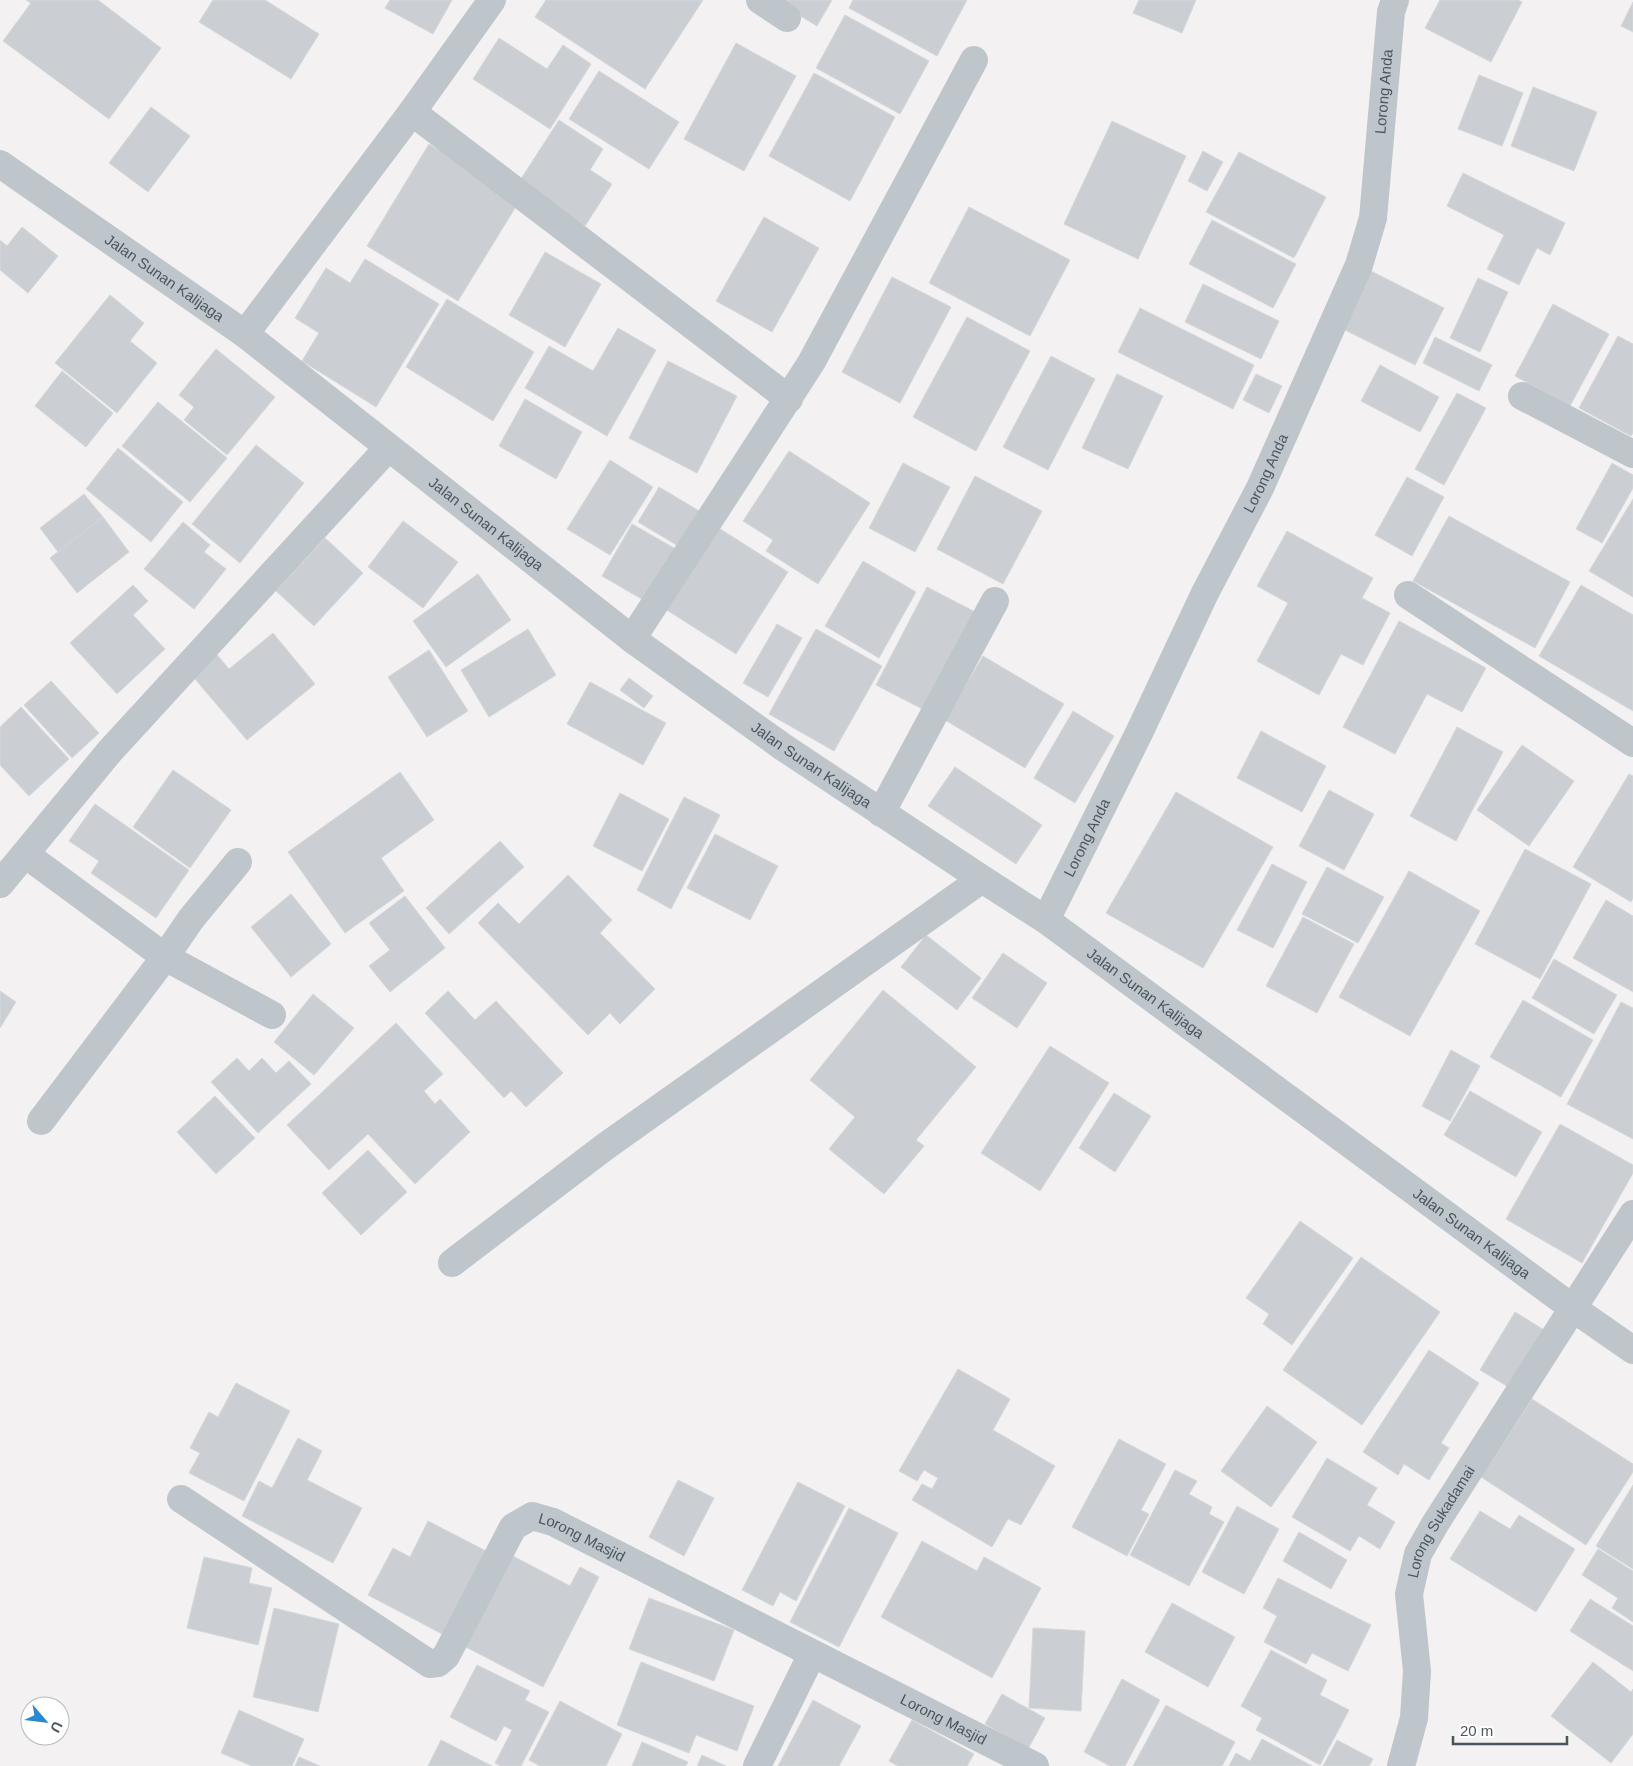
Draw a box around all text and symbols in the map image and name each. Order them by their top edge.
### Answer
street label: Lorong Anda [1371,48,1396,135]
street label: Jalan Sunan Kalijaga [102,230,228,325]
street label: Lorong Anda [1240,430,1291,515]
street label: Jalan Sunan Kalijaga [426,473,547,574]
street label: Jalan Sunan Kalijaga [748,718,875,811]
street label: Lorong Anda [1060,795,1113,879]
street label: Jalan Sunan Kalijaga [1084,944,1208,1042]
street label: Jalan Sunan Kalijaga [1410,1184,1534,1282]
street label: Lorong Sukadamai [1404,1462,1478,1579]
street label: Lorong Masjid [537,1509,628,1565]
street label: Lorong Masjid [898,1690,989,1748]
north arrow [20,1696,70,1746]
scale bar [1453,1714,1567,1746]
text: U [47,1719,66,1735]
text: 20 m [1460,1722,1493,1739]

